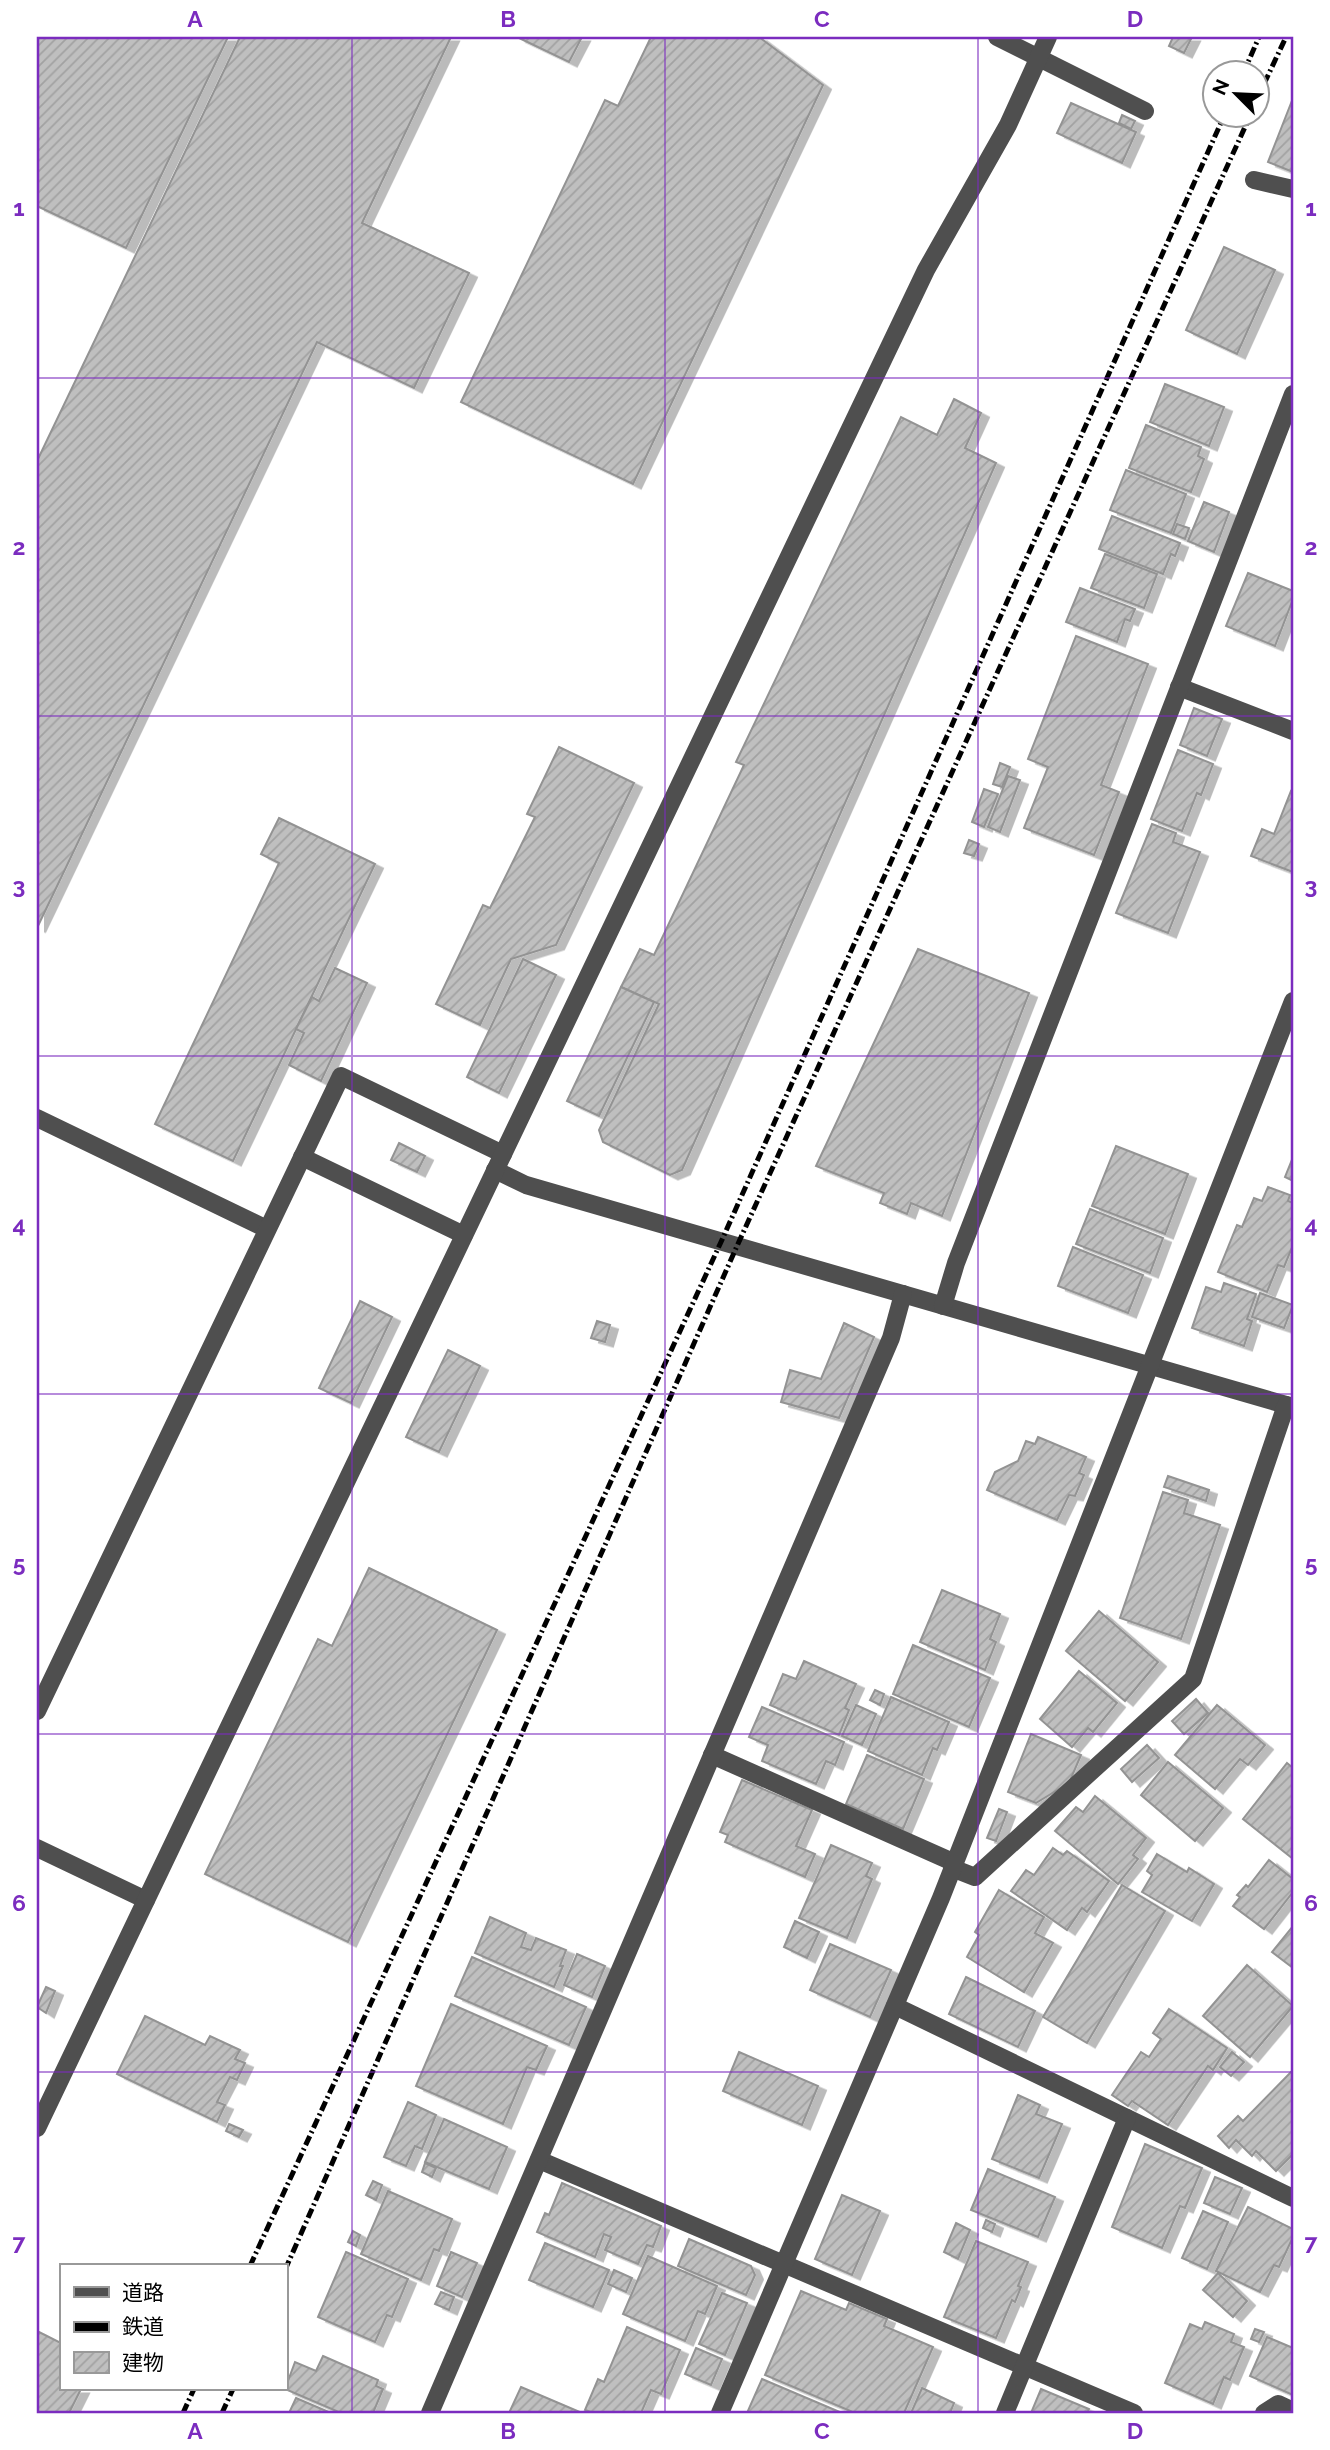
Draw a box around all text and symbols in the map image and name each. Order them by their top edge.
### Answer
text: A [187,5,203,32]
text: B [500,5,516,32]
text: C [814,5,830,32]
text: D [1127,5,1143,32]
north arrow [1200,60,1270,130]
text: N [1207,76,1233,98]
text: 1 [13,194,25,221]
text: 1 [1305,194,1317,221]
text: 2 [13,533,25,560]
text: 2 [1305,533,1317,560]
text: 3 [13,872,25,899]
text: 3 [1305,872,1317,899]
text: 4 [12,1211,26,1238]
text: 4 [1304,1211,1318,1238]
text: 5 [13,1550,26,1577]
text: 5 [1305,1550,1318,1577]
text: 6 [12,1889,26,1916]
text: 6 [1304,1889,1318,1916]
text: 7 [13,2228,26,2255]
text: 7 [1305,2228,1318,2255]
legend [60,2264,287,2390]
text: 道路 [122,2280,164,2305]
text: 鉄道 [122,2314,164,2339]
text: 建物 [122,2350,164,2375]
text: A [187,2417,203,2444]
text: B [500,2417,516,2444]
text: C [814,2417,830,2444]
text: D [1127,2417,1143,2444]

